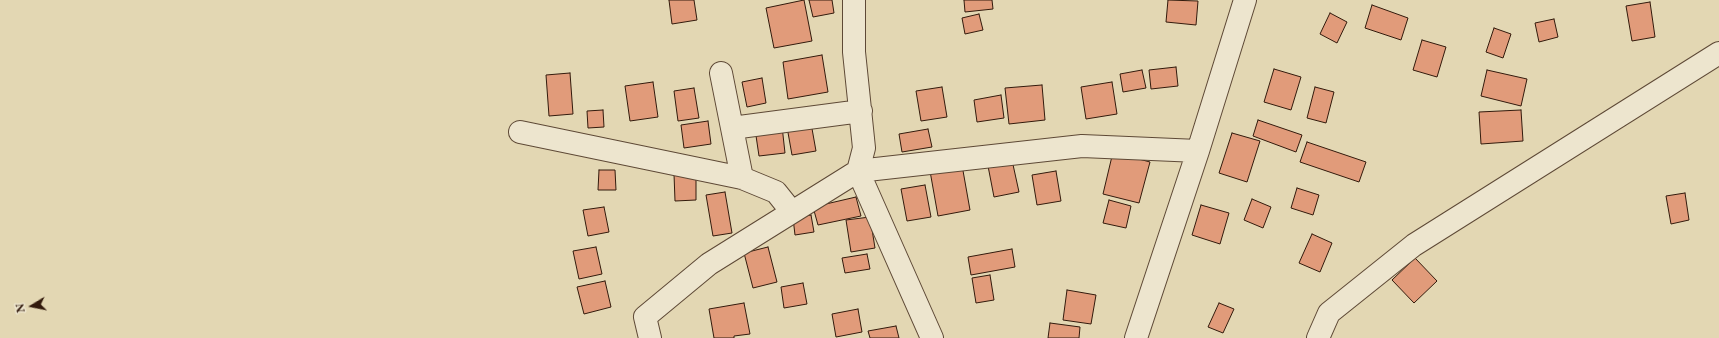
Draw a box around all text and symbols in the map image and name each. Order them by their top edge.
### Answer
north arrow [12,286,52,326]
text: N [13,302,28,314]

